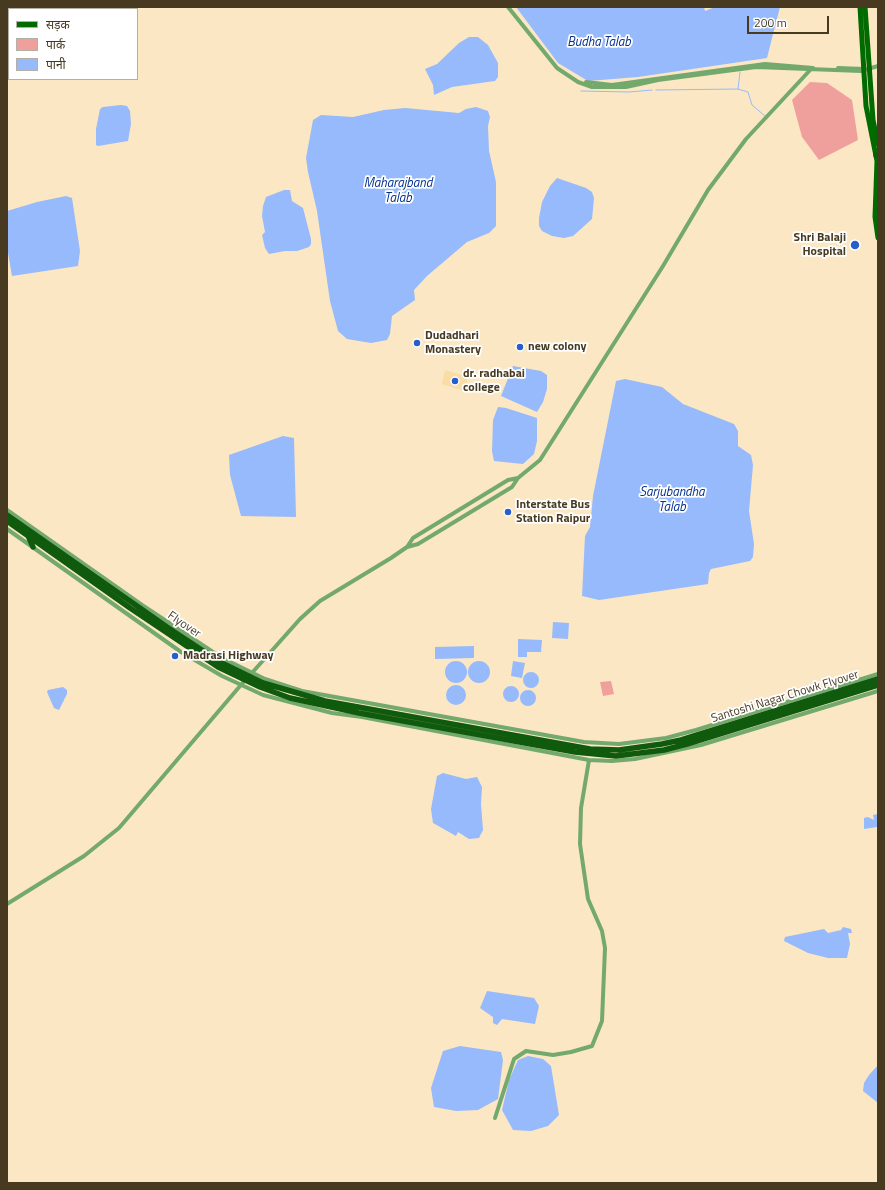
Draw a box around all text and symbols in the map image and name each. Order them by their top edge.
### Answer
legend [8,8,138,80]
scale bar [749,8,831,34]
text: 200 m [754,13,787,32]
text: सड़क [46,15,70,34]
text: पार्क [46,35,65,54]
water label: Budha Talab [567,35,631,51]
text: पानी [46,55,66,74]
water label: Maharajband Talab [364,176,432,207]
place label: Shri Balaji Hospital [794,231,846,259]
marker: Shri Balaji Hospital [849,239,861,251]
place label: Dudadhari Monastery [425,329,481,357]
marker: Dudadhari Monastery [412,338,422,348]
place label: new colony [528,340,587,354]
marker: new colony [515,342,525,352]
place label: dr. radhabai college [463,367,525,395]
marker: dr. radhabai college [450,376,460,386]
water label: Sarjubandha Talab [639,485,705,516]
place label: Interstate Bus Station Raipur [516,498,590,526]
marker: Interstate Bus Station Raipur [503,507,513,517]
street label: Flyover [165,609,203,641]
place label: Madrasi Highway [183,649,274,663]
marker: Madrasi Highway [170,651,180,661]
street label: Santoshi Nagar Chowk Flyover [709,668,861,726]

